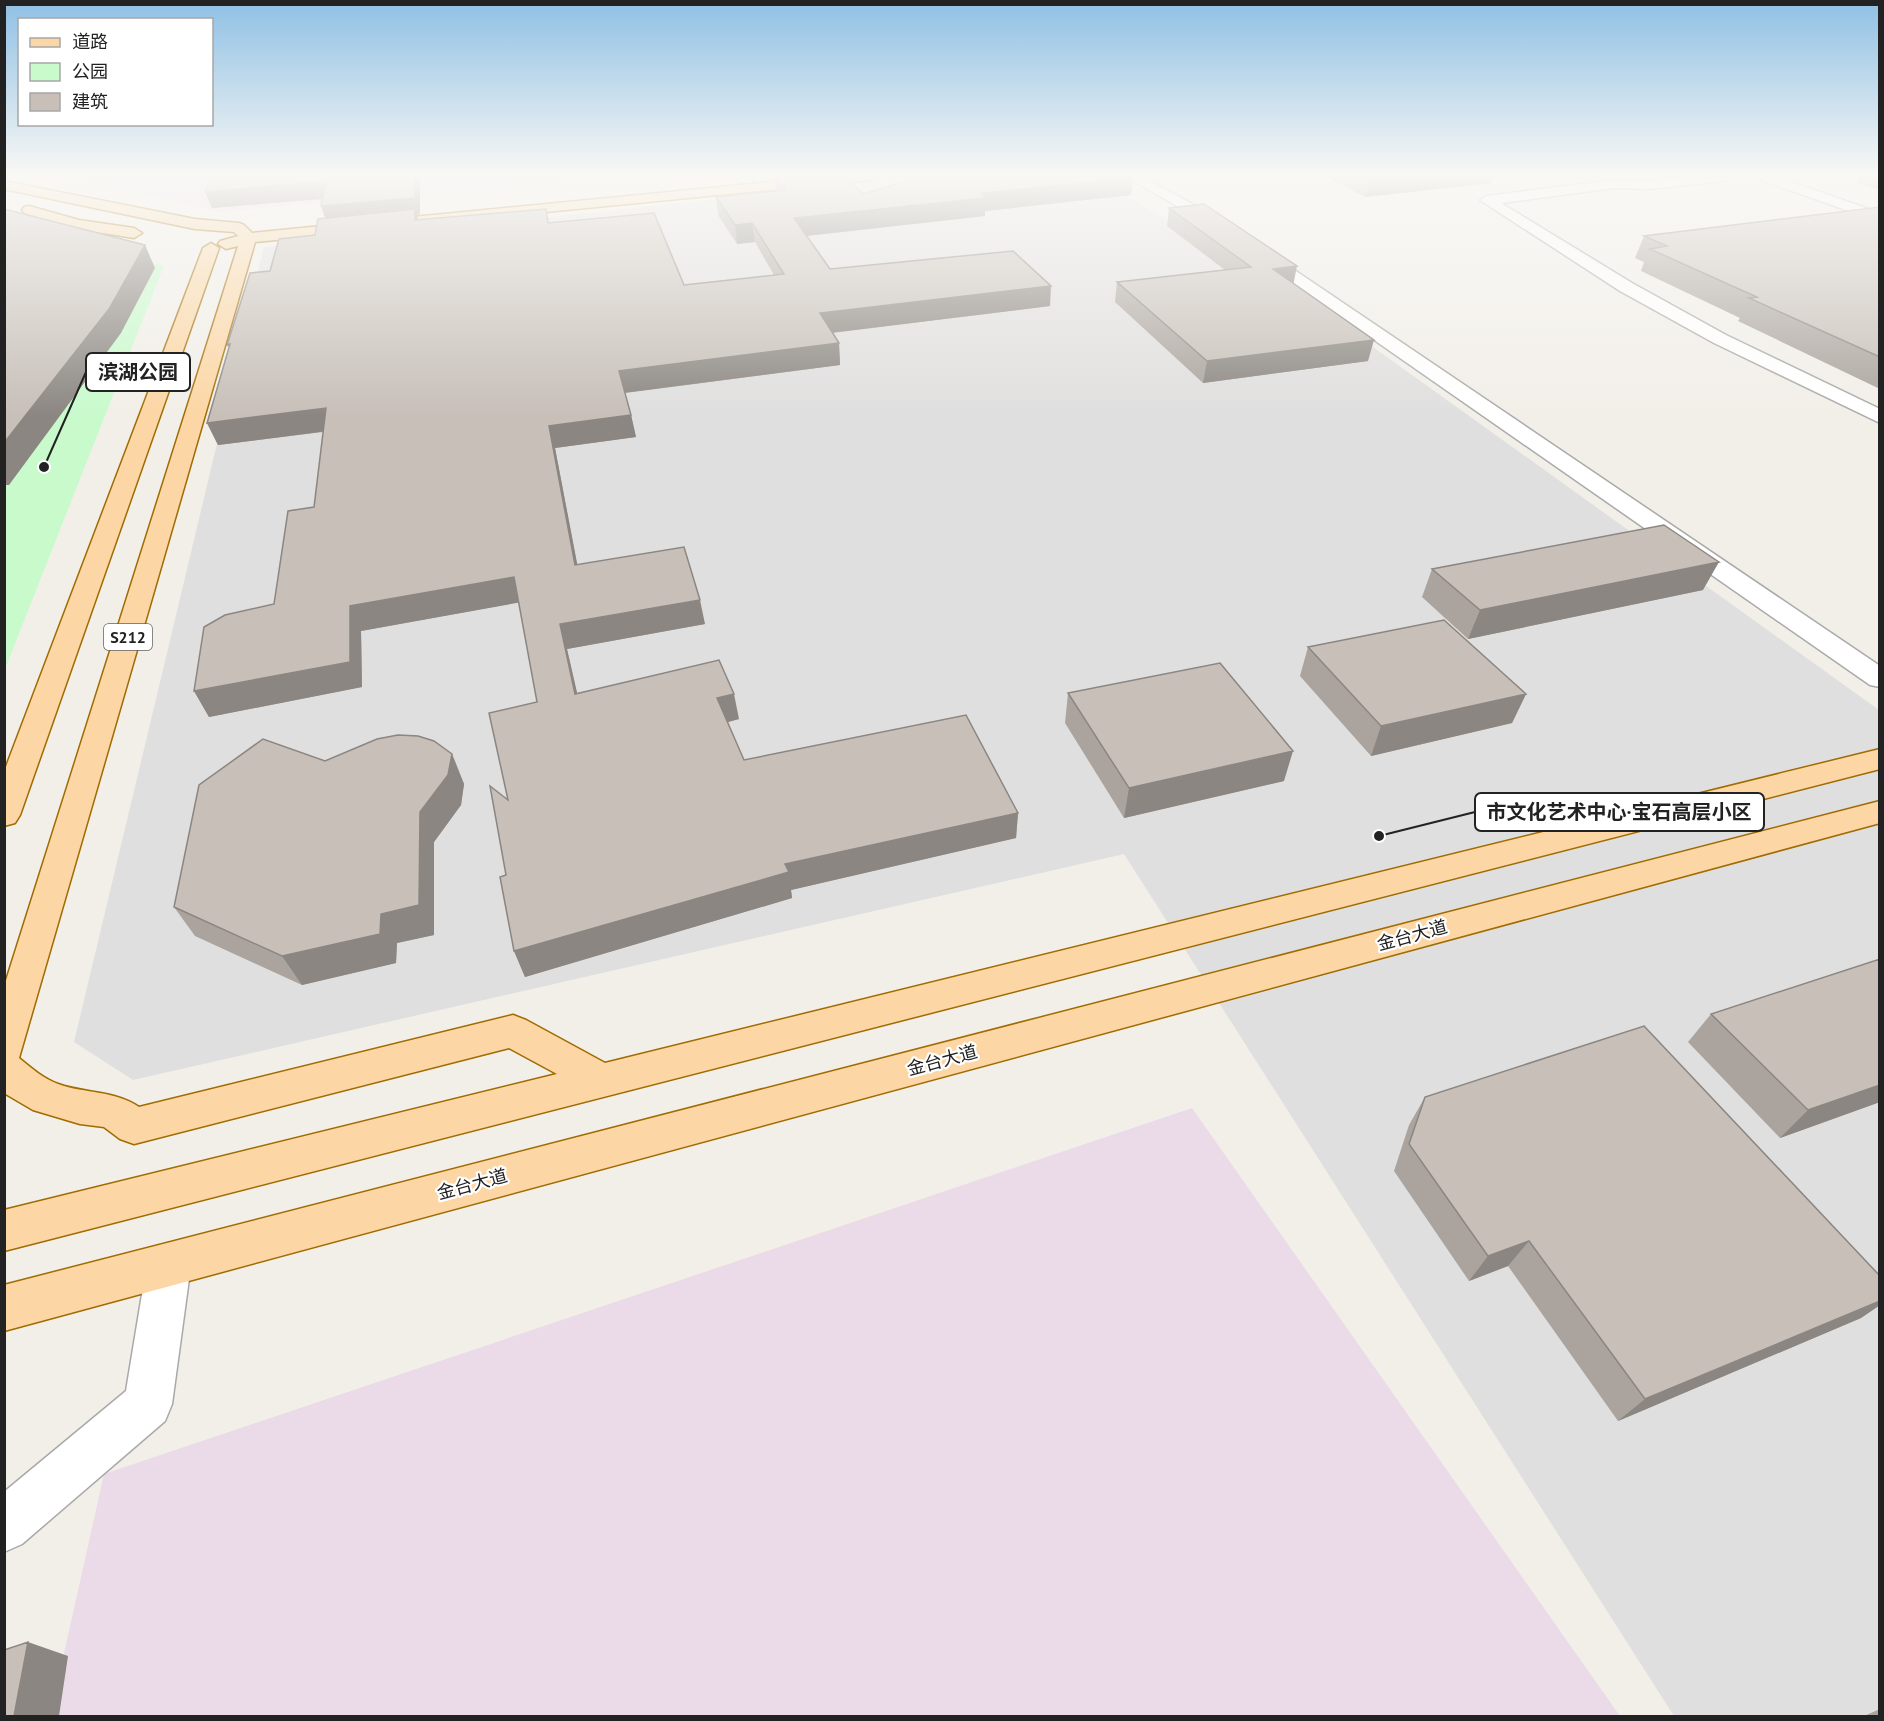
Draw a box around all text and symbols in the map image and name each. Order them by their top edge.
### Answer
legend [18,18,213,126]
text: 道路 [72,30,108,53]
text: 公园 [72,60,108,83]
text: 建筑 [72,90,108,113]
callout: 滨湖公园 [86,353,190,391]
text: 滨湖公园 [98,359,178,385]
road number: S212 [104,624,152,650]
callout: 市文化艺术中心·宝石高层小区 [1475,793,1764,831]
text: 市文化艺术中心·宝石高层小区 [1486,799,1752,825]
street label: 金台大道 [1374,915,1450,955]
street label: 金台大道 [904,1040,980,1080]
street label: 金台大道 [434,1164,510,1204]

